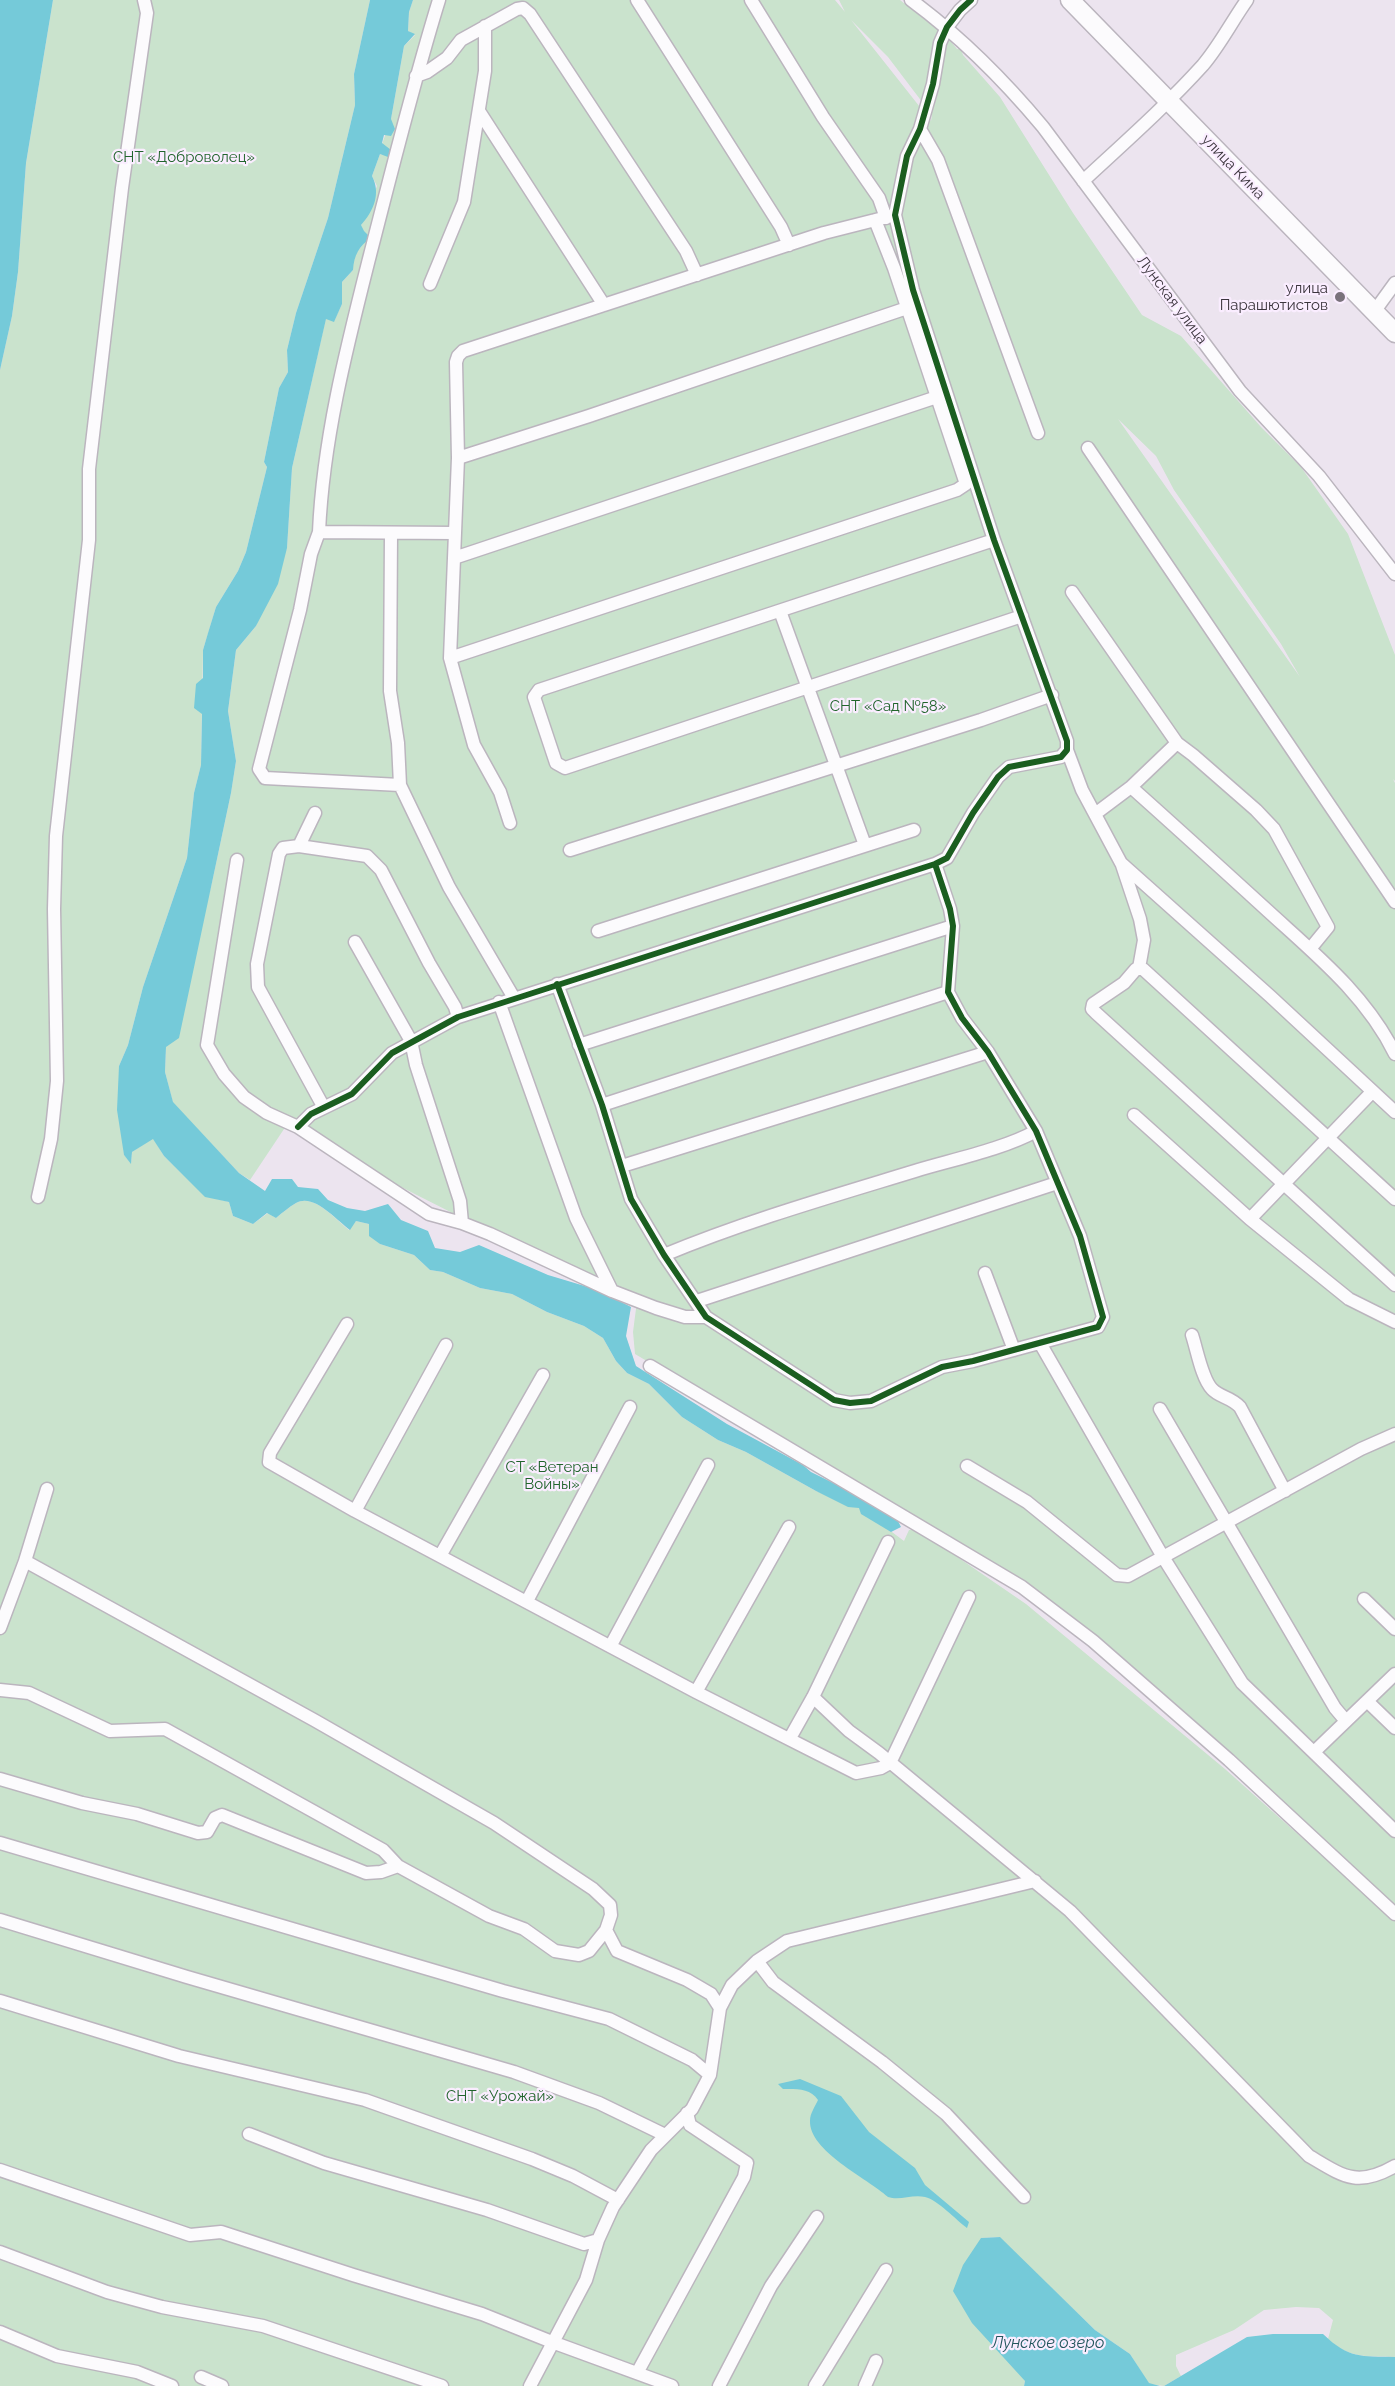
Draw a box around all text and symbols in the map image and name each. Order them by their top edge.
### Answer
street label: улица Кима [1198,131,1268,203]
park label: СНТ «Доброволец» [113,148,255,166]
street label: Лунская улица [1133,252,1211,348]
place label: улица Парашютистов [1220,279,1328,314]
marker: улица Парашютистов [1333,290,1347,304]
park label: СНТ «Сад №58» [830,697,946,715]
park label: СТ «Ветеран Войны» [506,1458,598,1493]
park label: СНТ «Урожай» [446,2087,554,2105]
water label: Лунское озеро [992,2333,1104,2353]

